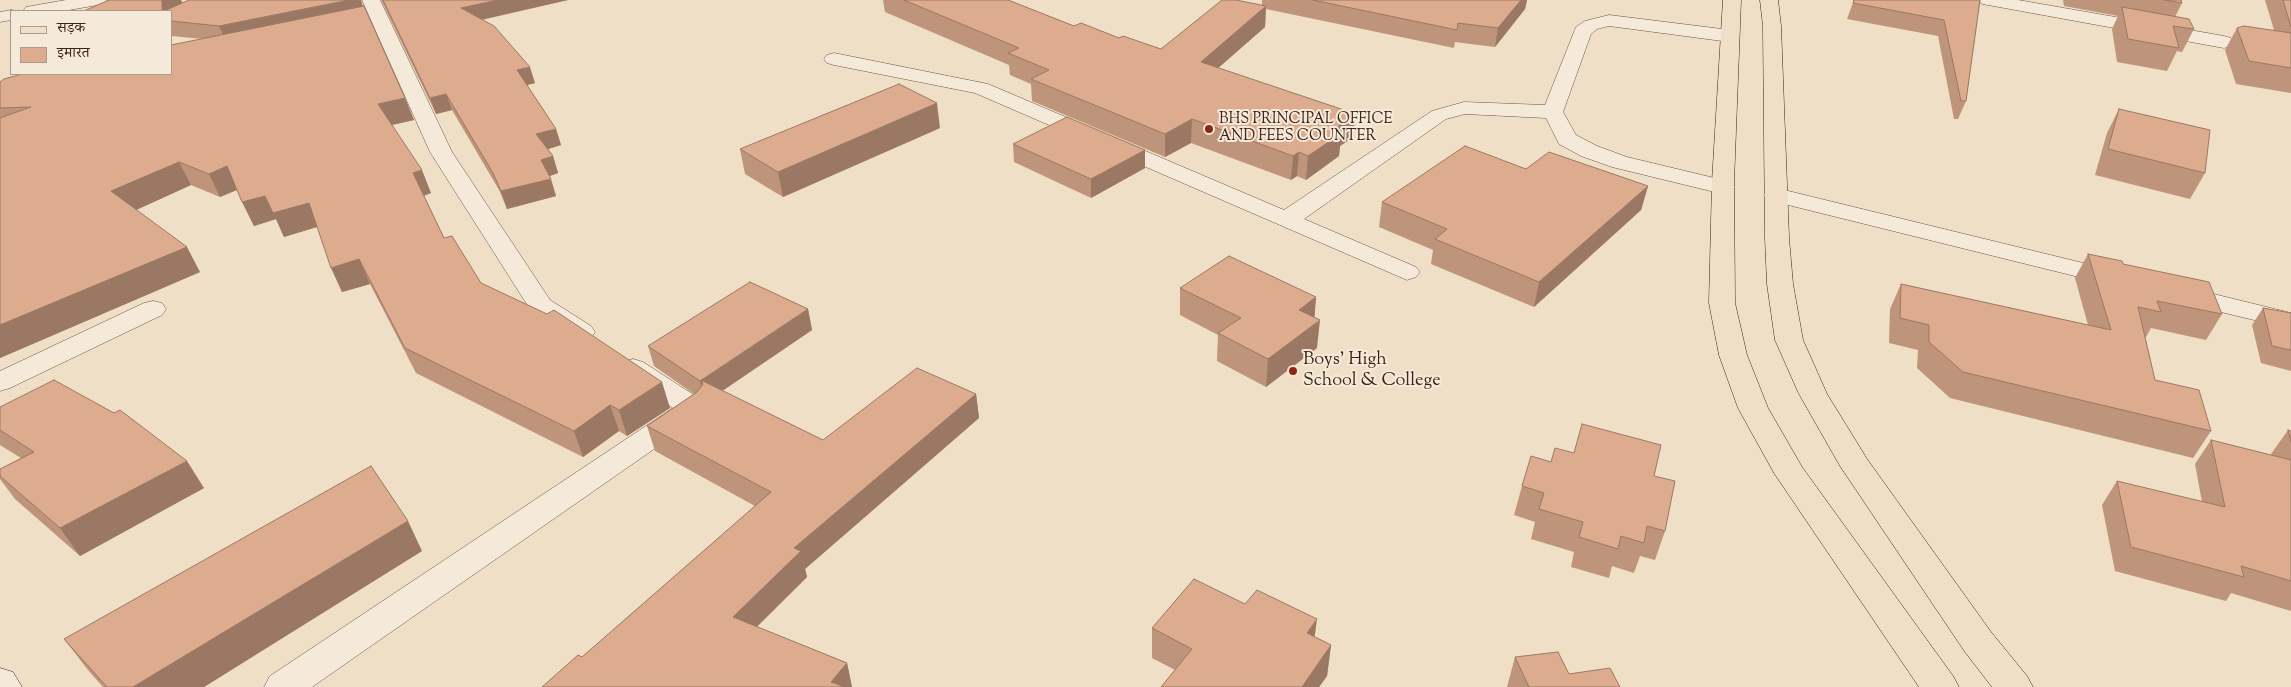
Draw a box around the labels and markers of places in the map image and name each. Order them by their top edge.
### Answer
place label: BHS PRINCIPAL OFFICE AND FEES COUNTER [1219,111,1393,146]
marker: BHS PRINCIPAL OFFICE AND FEES COUNTER [1203,123,1215,135]
place label: Boys' High School & College [1303,350,1441,392]
marker: Boys' High School & College [1287,365,1299,377]

